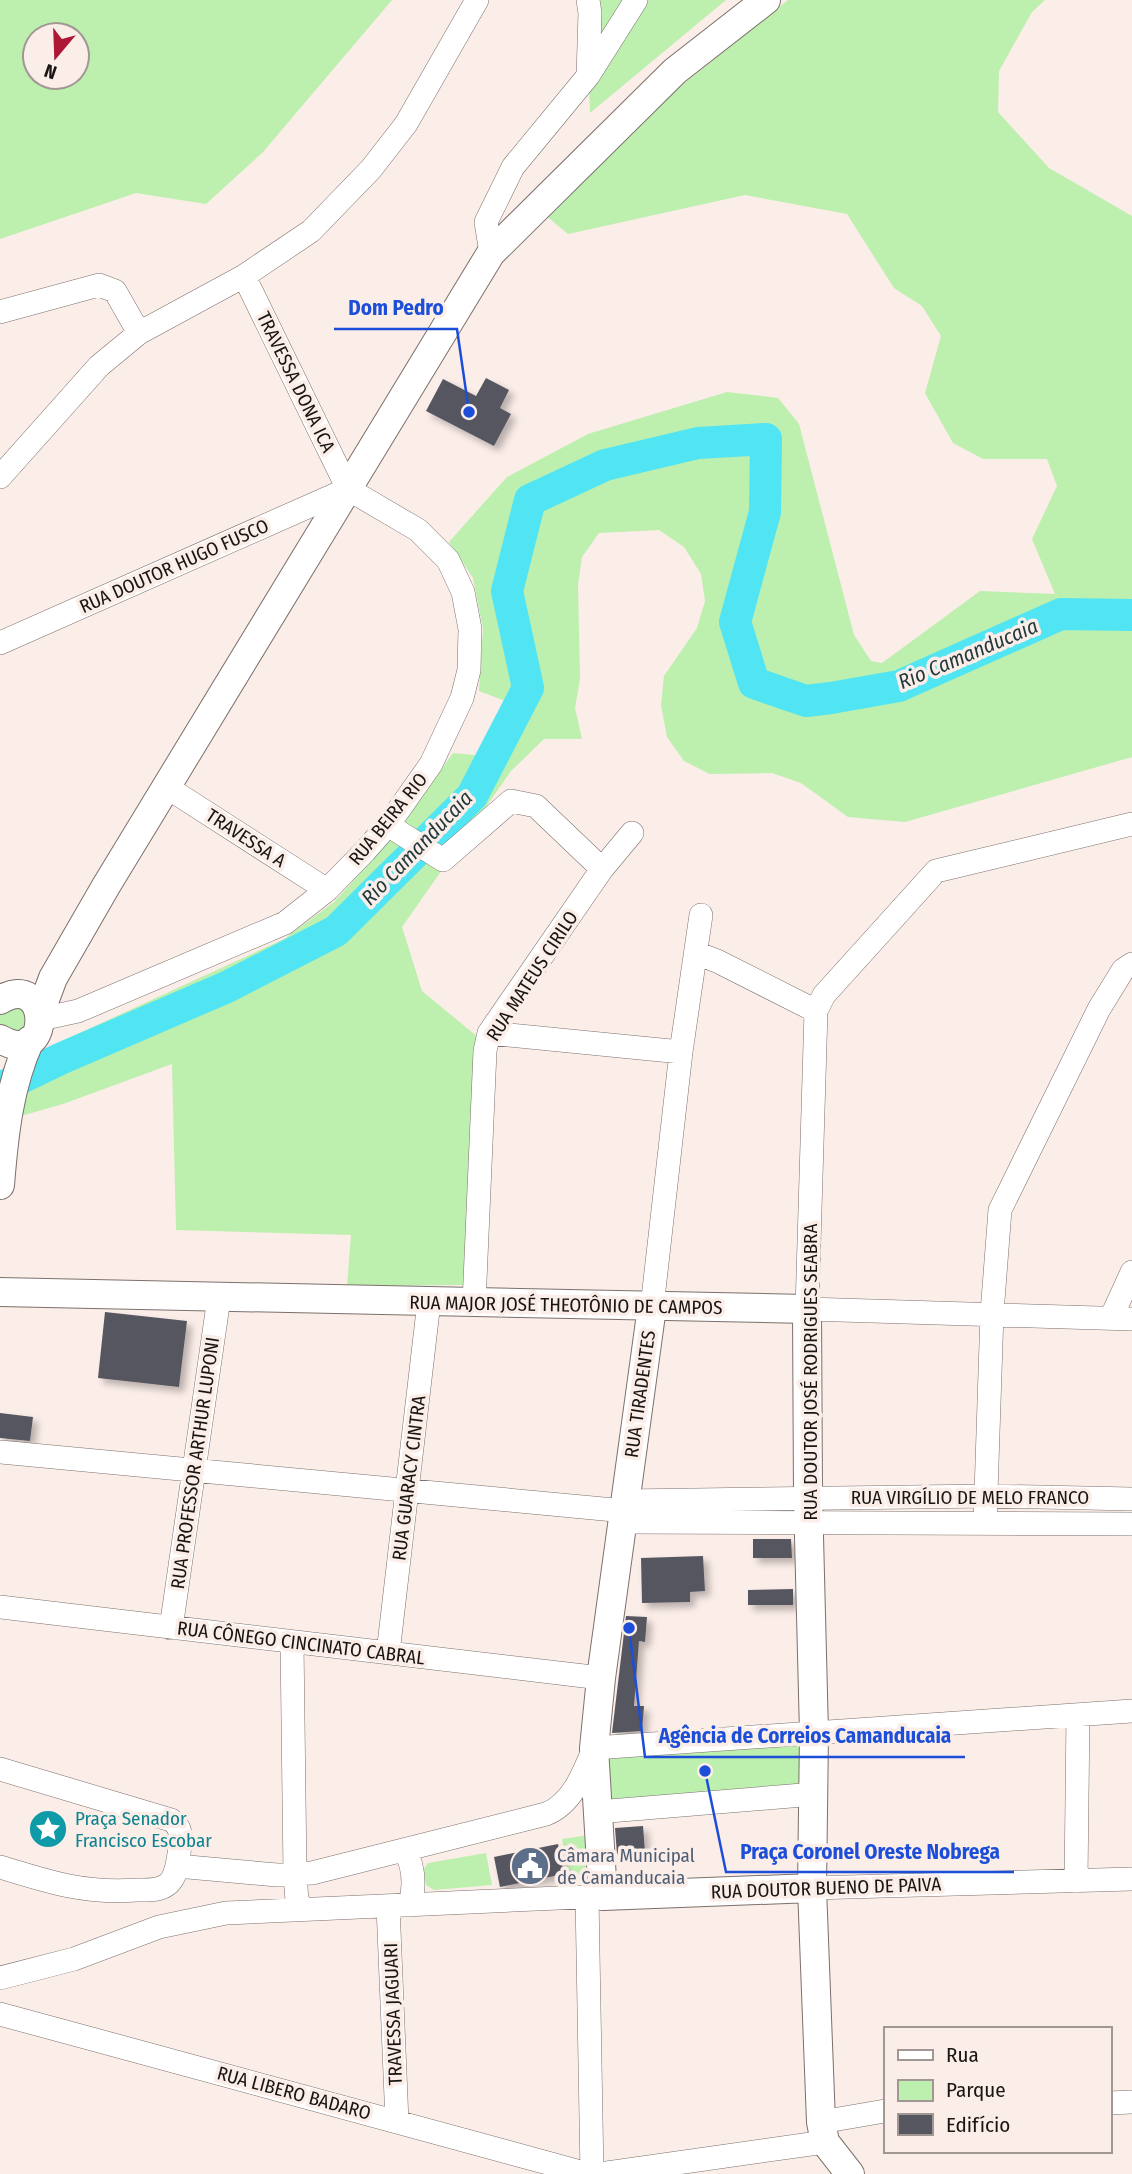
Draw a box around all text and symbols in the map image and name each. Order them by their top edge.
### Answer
north arrow [21,21,91,91]
text: N [41,59,60,84]
callout: Dom Pedro [334,287,457,329]
text: Dom Pedro [348,295,444,321]
street label: TRAVESSA DONA ICA [252,308,340,456]
street label: RUA DOUTOR HUGO FUSCO [76,514,272,618]
water label: Rio Camanducaia [894,613,1042,695]
street label: RUA BEIRA RIO [344,768,432,870]
water label: Rio Camanducaia [356,785,478,911]
street label: TRAVESSA A [202,804,290,872]
street label: RUA MATEUS CIRILO [481,907,583,1045]
street label: RUA DOUTOR JOSÉ RODRIGUES SEABRA [799,1224,822,1520]
street label: RUA MAJOR JOSÉ THEOTÔNIO DE CAMPOS [409,1291,723,1319]
street label: RUA TIRADENTES [620,1329,660,1459]
street label: RUA PROFESSOR ARTHUR LUPONI [166,1336,224,1590]
street label: RUA GUARACY CINTRA [387,1394,431,1562]
street label: RUA VIRGÍLIO DE MELO FRANCO [851,1486,1089,1509]
street label: RUA CÔNEGO CINCINATO CABRAL [176,1616,427,1670]
callout: Agência de Correios Camanducaia [645,1715,965,1757]
text: Agência de Correios Camanducaia [658,1723,951,1749]
place label: Praça Senador Francisco Escobar [75,1807,212,1852]
place icon: Praça Senador Francisco Escobar [27,1808,69,1850]
callout: Praça Coronel Oreste Nobrega [726,1830,1014,1872]
text: Praça Coronel Oreste Nobrega [740,1839,1000,1865]
place label: Câmara Municipal de Camanducaia [557,1844,695,1889]
public building icon: Câmara Municipal de Camanducaia [509,1845,551,1887]
street label: RUA DOUTOR BUENO DE PAIVA [710,1872,942,1904]
street label: TRAVESSA JAGUARI [379,1942,407,2086]
legend [884,2027,1111,2153]
text: Rua [946,2042,979,2068]
street label: RUA LIBERO BADARO [215,2061,373,2125]
text: Parque [946,2077,1006,2103]
text: Edifício [946,2112,1010,2138]

